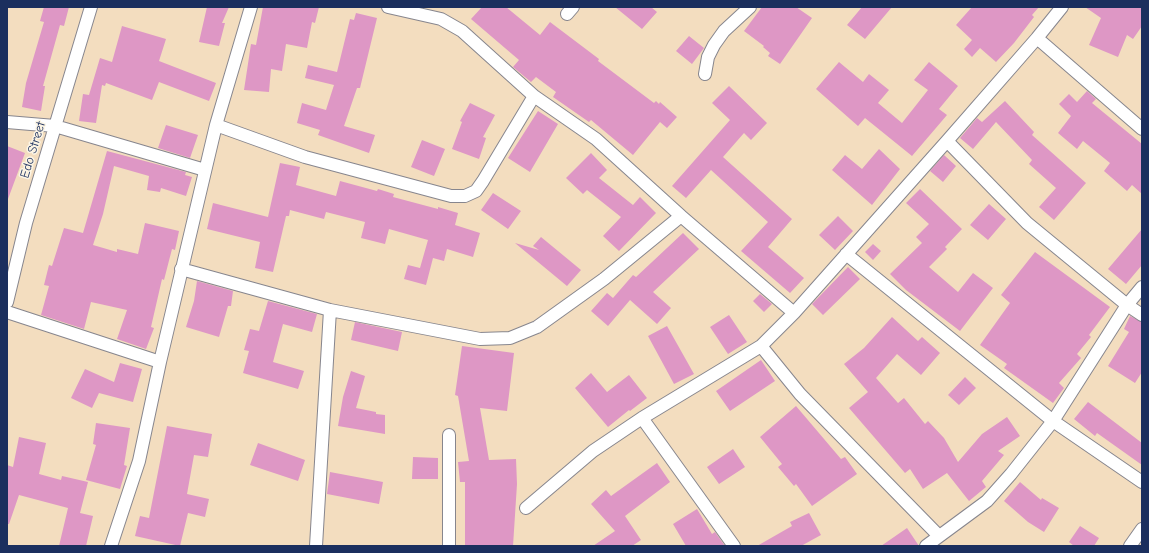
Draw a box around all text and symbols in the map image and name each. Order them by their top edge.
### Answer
street label: Edo Street [17,120,49,180]

